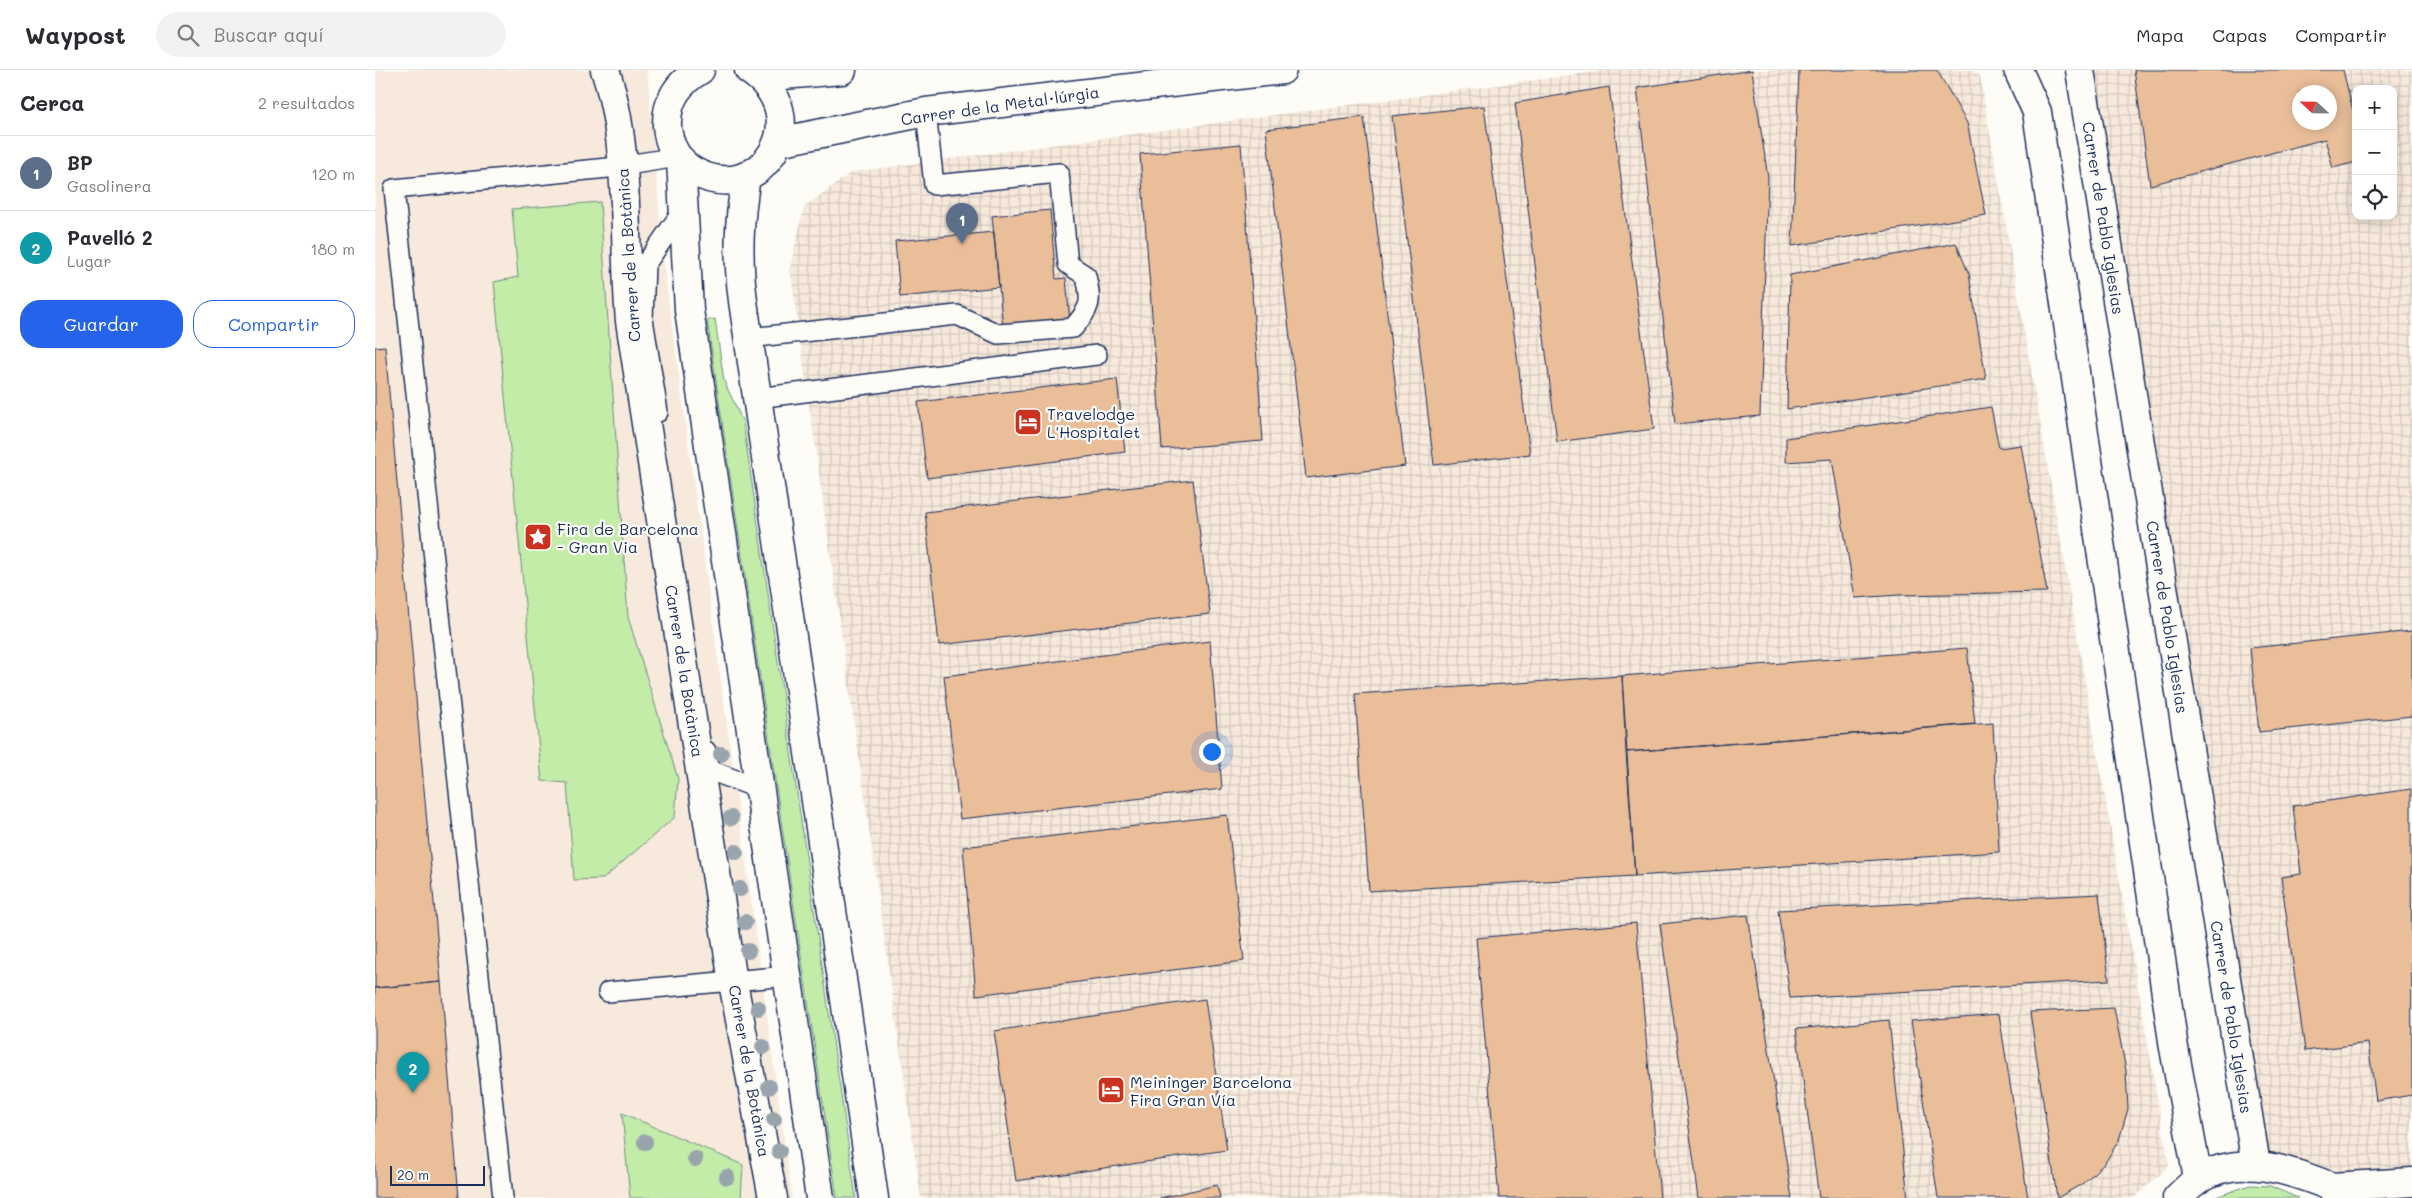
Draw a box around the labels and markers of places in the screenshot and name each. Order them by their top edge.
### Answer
pin: 1 [946,203,978,244]
place label: Travelodge L'Hospitalet [1047,403,1140,442]
hotel icon: Travelodge L'Hospitalet [1013,407,1043,437]
place label: Fira de Barcelona - Gran Via [557,518,699,557]
place icon: Fira de Barcelona - Gran Via [523,522,553,552]
pin: 2 [397,1052,429,1093]
place label: Meininger Barcelona Fira Gran Vía [1130,1071,1292,1110]
hotel icon: Meininger Barcelona Fira Gran Vía [1096,1075,1126,1105]

